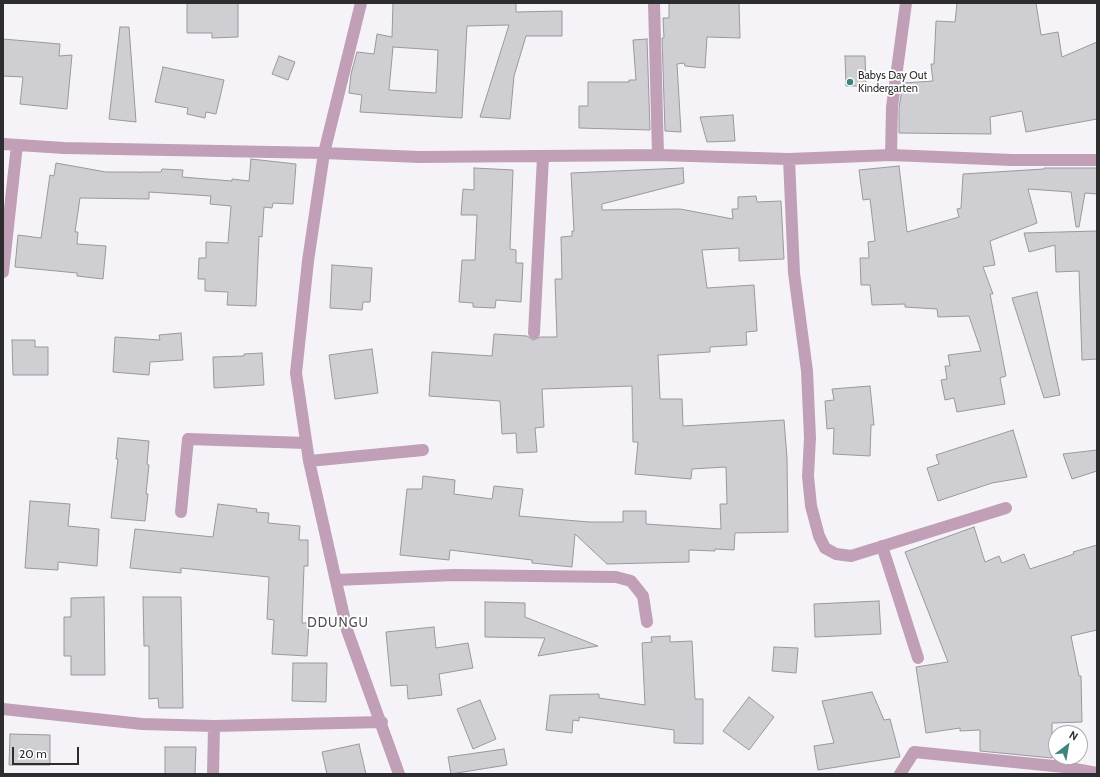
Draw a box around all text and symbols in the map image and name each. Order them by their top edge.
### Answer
place label: Babys Day Out Kindergarten [858,69,927,95]
marker: Babys Day Out Kindergarten [845,77,855,87]
district label: DDUNGU [307,615,369,631]
north arrow [1048,725,1088,765]
text: N [1067,728,1081,744]
scale bar [14,739,81,765]
text: 20 m [19,746,47,761]

